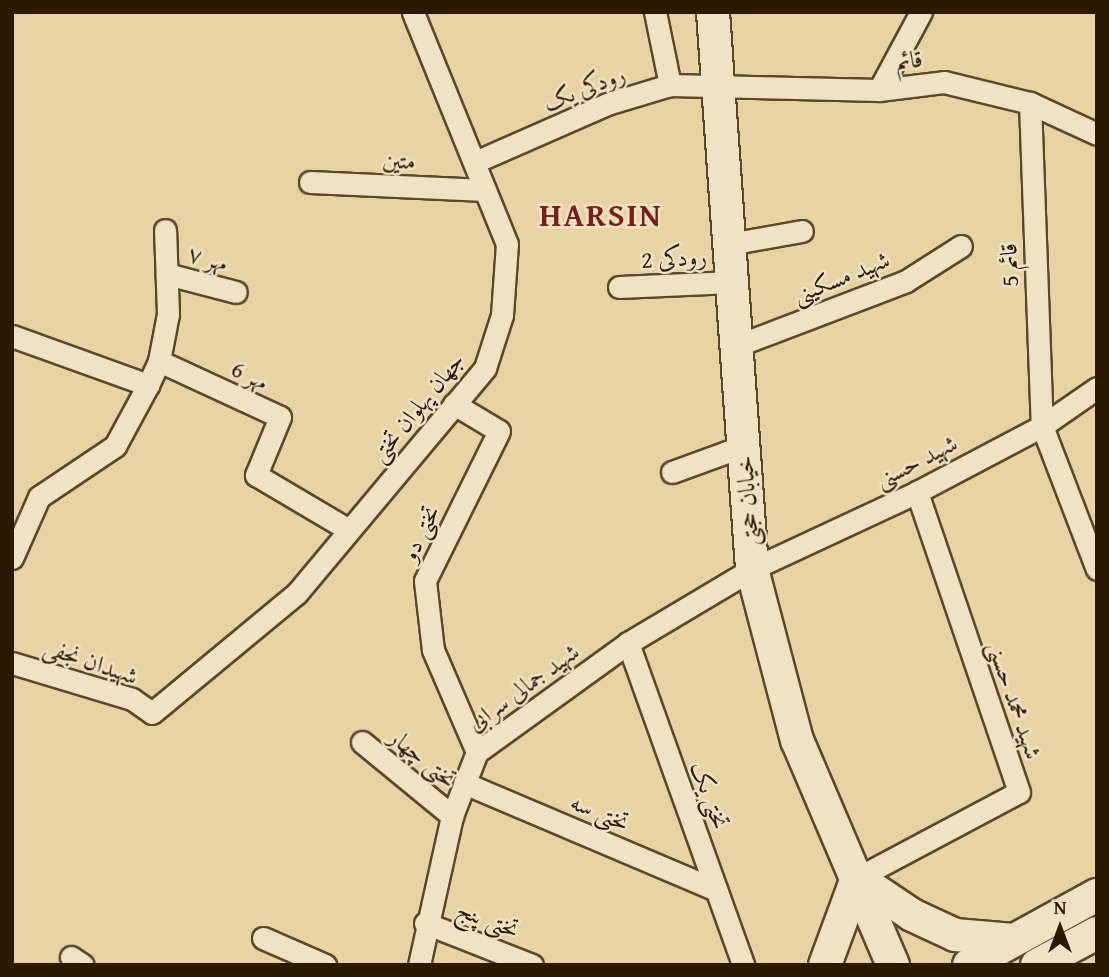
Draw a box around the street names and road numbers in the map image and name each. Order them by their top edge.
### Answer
street label: قائم [894,44,924,76]
street label: رودکی یک [539,59,629,117]
street label: متین [382,145,416,175]
street label: مهر ۷ [185,239,231,277]
street label: رودکی 2 [640,242,708,274]
street label: قائم 5 [994,243,1024,287]
street label: شهید مسکینی [788,245,894,309]
street label: جهان پهلوان تختی [364,346,470,468]
street label: مهر 6 [227,354,273,396]
street label: شهید حسنی [870,428,962,494]
street label: خیابان حجتی [729,455,765,547]
street label: تختی دو [394,500,446,566]
street label: شهیدان نجفی [40,631,142,691]
street label: شهید جمالی سرابی [461,637,585,737]
street label: شهید محمد حسنی [981,637,1049,763]
street label: تختی چهار [384,722,462,794]
street label: تختی یک [685,757,735,833]
street label: تختی سه [566,787,634,837]
street label: تختی پنج [453,894,523,944]

